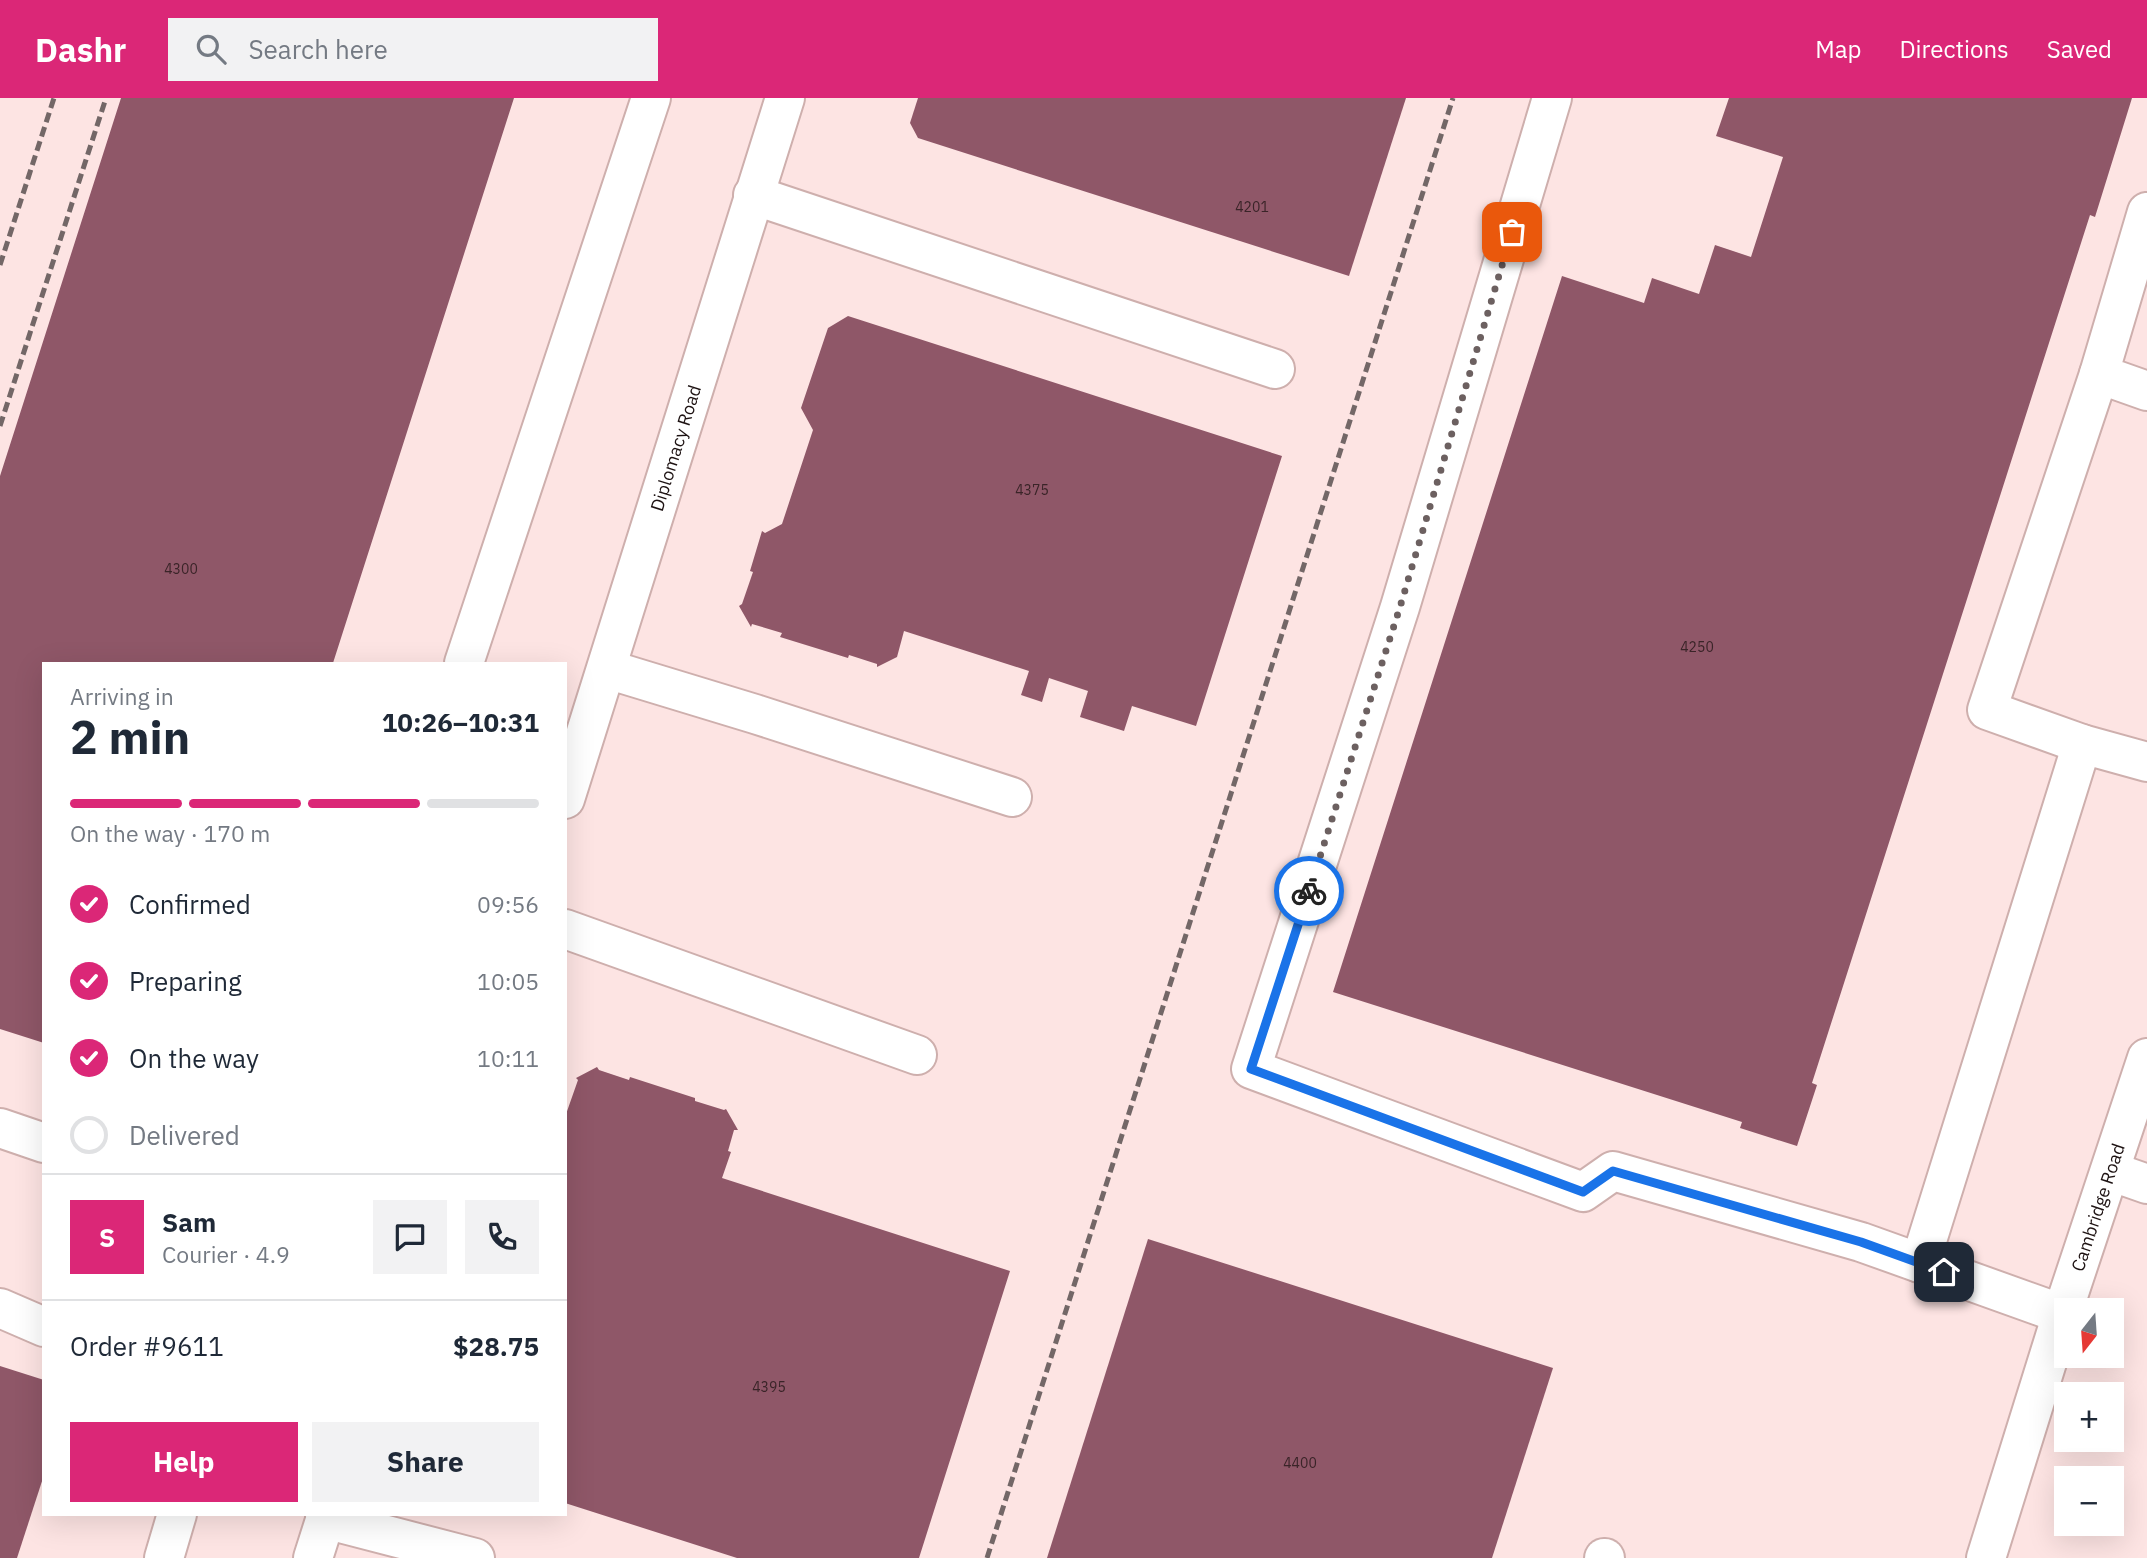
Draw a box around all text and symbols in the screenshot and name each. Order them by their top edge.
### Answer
search box [168,18,658,81]
text: Dashr [35,28,126,71]
icon: search [192,30,230,68]
text: Search here [248,32,388,66]
text: Map [1815,33,1861,65]
text: Directions [1899,33,2009,65]
text: Saved [2047,33,2112,65]
house number: 4201 [1235,198,1269,216]
pin [1482,202,1542,262]
icon: bag [1493,213,1531,251]
street label: Diplomacy Road [645,382,706,514]
house number: 4375 [1015,481,1049,499]
house number: 4300 [164,560,198,578]
house number: 4250 [1680,638,1714,656]
text: Arriving in [70,681,174,711]
text: 10:26–10:31 [382,705,539,739]
text: 2 min [70,707,190,767]
text: On the way · 170 m [70,818,270,848]
courier [1274,856,1344,926]
icon: bike [1290,872,1328,910]
icon: check [70,885,108,923]
text: Confirmed [129,887,251,921]
text: 09:56 [477,889,539,919]
icon: check [70,962,108,1000]
text: Preparing [129,964,242,998]
text: 10:05 [477,966,539,996]
icon: check [70,1039,108,1077]
text: On the way [129,1041,259,1075]
text: 10:11 [477,1043,539,1073]
text: Delivered [129,1118,240,1152]
street label: Cambridge Road [2065,1140,2129,1274]
button: chat [373,1200,447,1274]
button: phone [465,1200,539,1274]
text: Sam [162,1205,216,1239]
text: S [99,1220,115,1254]
text: Courier · 4.9 [162,1239,290,1269]
pin [1914,1242,1974,1302]
icon: home [1925,1253,1963,1291]
north arrow [2054,1298,2124,1368]
map controls [2054,1298,2124,1536]
text: Order #9611 [70,1329,224,1363]
text: $28.75 [453,1329,539,1363]
house number: 4395 [752,1378,786,1396]
button: + [2054,1382,2124,1452]
button: Help [70,1422,298,1502]
button: Share [312,1422,539,1502]
house number: 4400 [1283,1454,1317,1472]
button: − [2054,1466,2124,1536]

